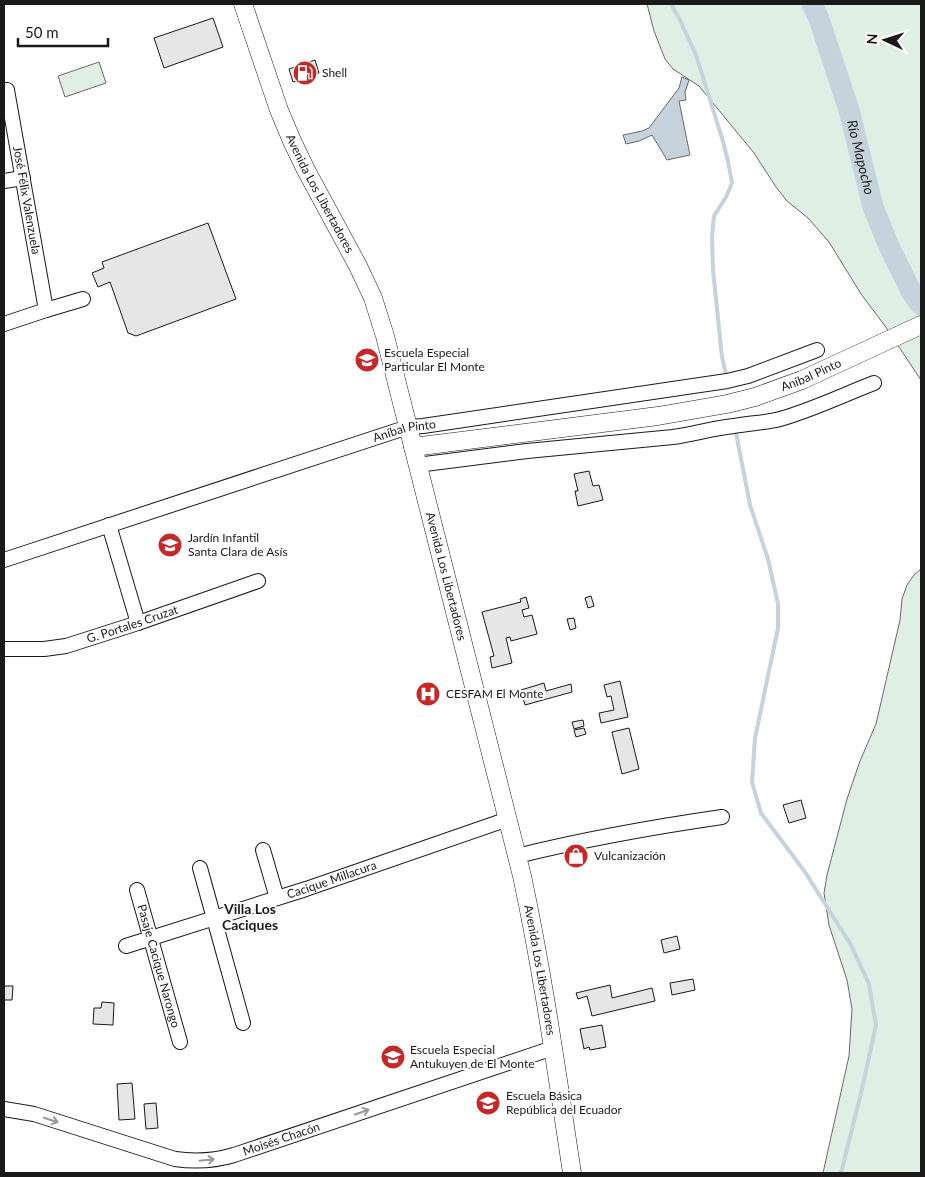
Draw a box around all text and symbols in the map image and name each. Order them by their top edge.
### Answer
scale bar [18,15,108,47]
north arrow [860,15,910,65]
text: 50 m [25,23,59,41]
text: N [863,33,880,45]
fuel station icon: Shell [292,60,318,86]
place label: Shell [322,65,347,80]
water label: Río Mapocho [844,118,879,196]
street label: Avenida Los Libertadores [283,132,358,255]
street label: José Félix Valenzuela [10,145,44,256]
place label: Escuela Especial Particular El Monte [384,345,485,374]
school or university icon: Escuela Especial Particular El Monte [354,347,380,373]
street label: Aníbal Pinto [779,355,844,394]
street label: Aníbal Pinto [371,416,437,445]
street label: Avenida Los Libertadores [423,510,470,642]
place label: Jardín Infantil Santa Clara de Asís [188,530,288,559]
school or university icon: Jardín Infantil Santa Clara de Asís [157,532,183,558]
street label: G. Portales Cruzat [85,601,180,646]
hospital icon: CESFAM El Monte [415,681,441,707]
place label: CESFAM El Monte [446,686,544,701]
shop icon: Vulcanización [563,843,589,869]
place label: Vulcanización [594,848,666,863]
street label: Cacique Millacura [285,857,378,902]
district label: Villa Los Caciques [222,900,278,933]
street label: Pasaje Cacique Narongo [134,902,184,1029]
street label: Avenida Los Libertadores [521,903,559,1036]
place label: Escuela Especial Antukuyen de El Monte [410,1042,535,1071]
school or university icon: Escuela Especial Antukuyen de El Monte [380,1044,406,1070]
place label: Escuela Básica República del Ecuador [506,1088,623,1117]
school or university icon: Escuela Básica República del Ecuador [475,1090,501,1116]
one-way arrow [354,1106,370,1116]
one-way arrow [43,1115,59,1125]
street label: Moisés Chacón [241,1119,322,1159]
one-way arrow [199,1155,215,1165]

